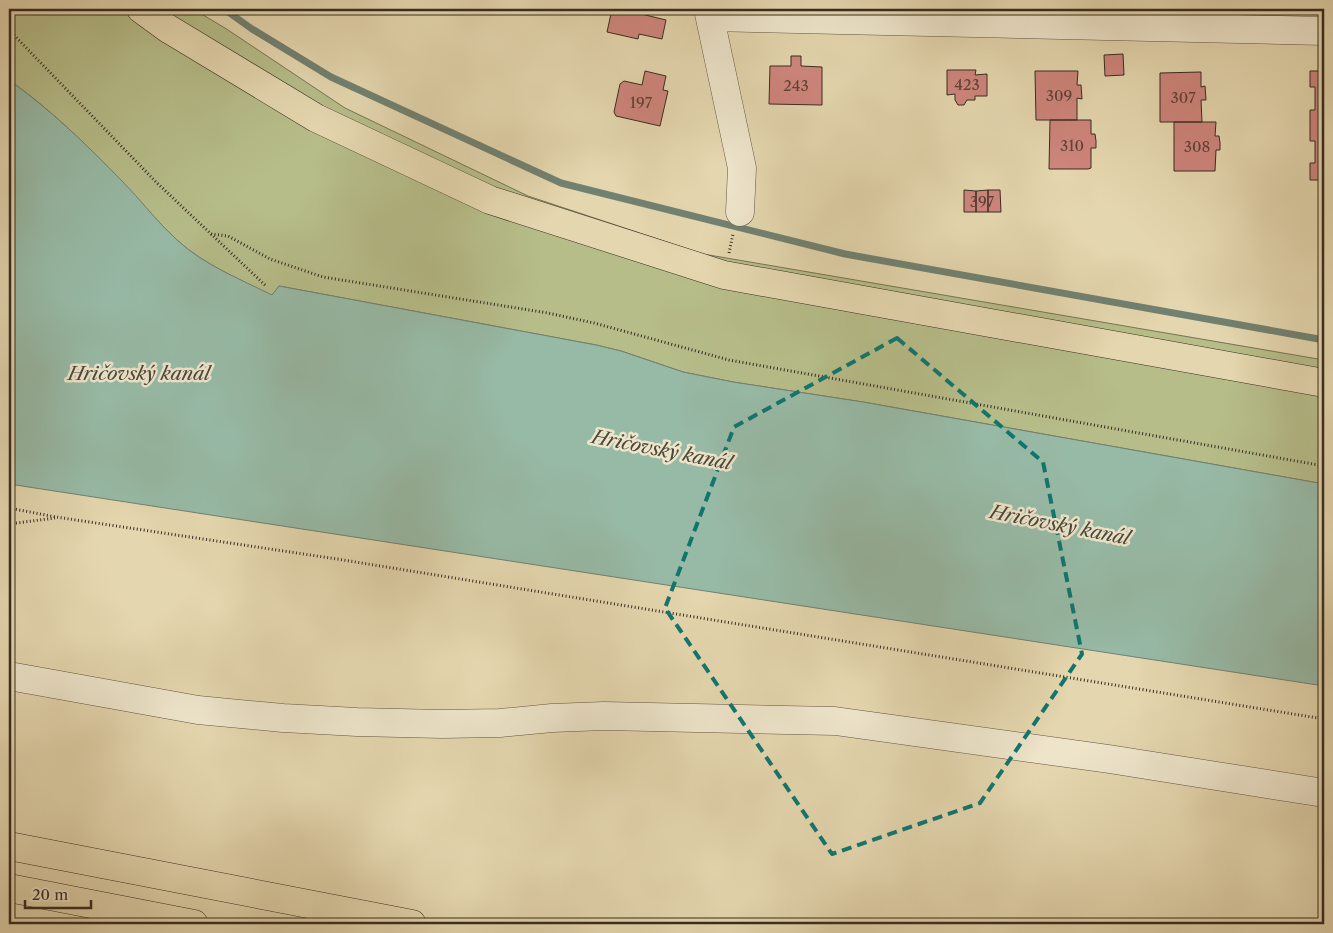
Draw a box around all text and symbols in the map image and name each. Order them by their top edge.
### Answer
house number: 423 [954,75,980,94]
house number: 243 [783,76,809,95]
house number: 309 [1046,86,1072,105]
house number: 307 [1170,88,1196,107]
house number: 197 [630,93,653,112]
house number: 310 [1060,136,1084,155]
house number: 308 [1184,137,1210,156]
house number: 397 [970,192,995,211]
water label: Hričovský kanál [66,362,212,385]
water label: Hričovský kanál [588,425,736,475]
water label: Hričovský kanál [986,500,1134,550]
scale bar [25,878,91,910]
text: 20 m [32,885,68,904]

